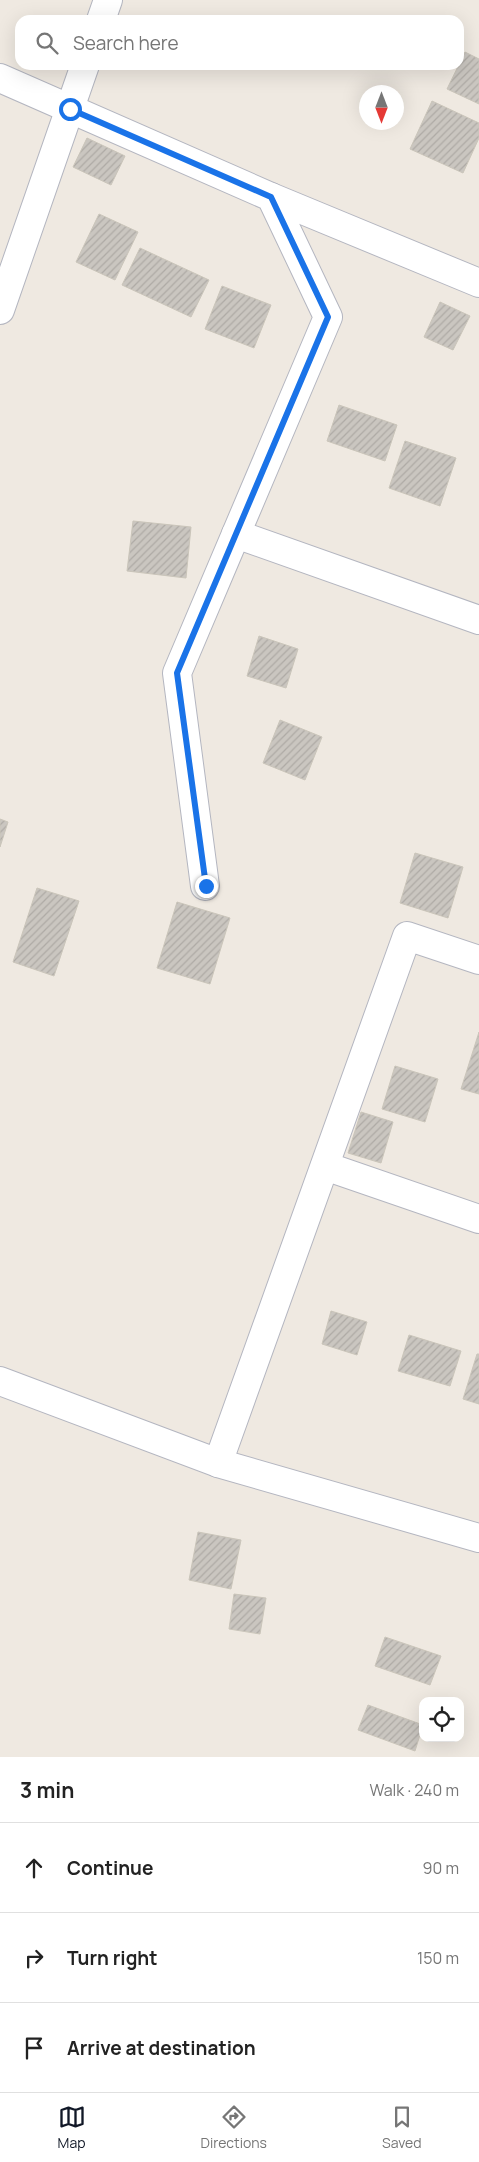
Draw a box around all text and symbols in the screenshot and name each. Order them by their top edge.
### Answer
search box [15,15,464,70]
icon: search [33,29,61,57]
text: Search here [73,30,179,56]
north arrow [359,85,404,130]
route start [59,98,82,121]
route end [195,875,218,898]
map controls [419,1697,464,1742]
button: locate [419,1697,464,1742]
text: 3 min [20,1776,74,1804]
text: Walk · 240 m [369,1779,459,1801]
icon: ahead [20,1854,48,1882]
text: Continue [67,1855,153,1881]
text: 90 m [423,1857,459,1879]
icon: right [20,1944,48,1972]
text: Turn right [67,1945,157,1971]
text: 150 m [417,1947,459,1969]
icon: arrive [20,2034,48,2062]
text: Arrive at destination [67,2035,256,2061]
tab: Map [58,2103,86,2152]
tab: Directions [201,2103,267,2152]
tab: Saved [382,2103,421,2152]

